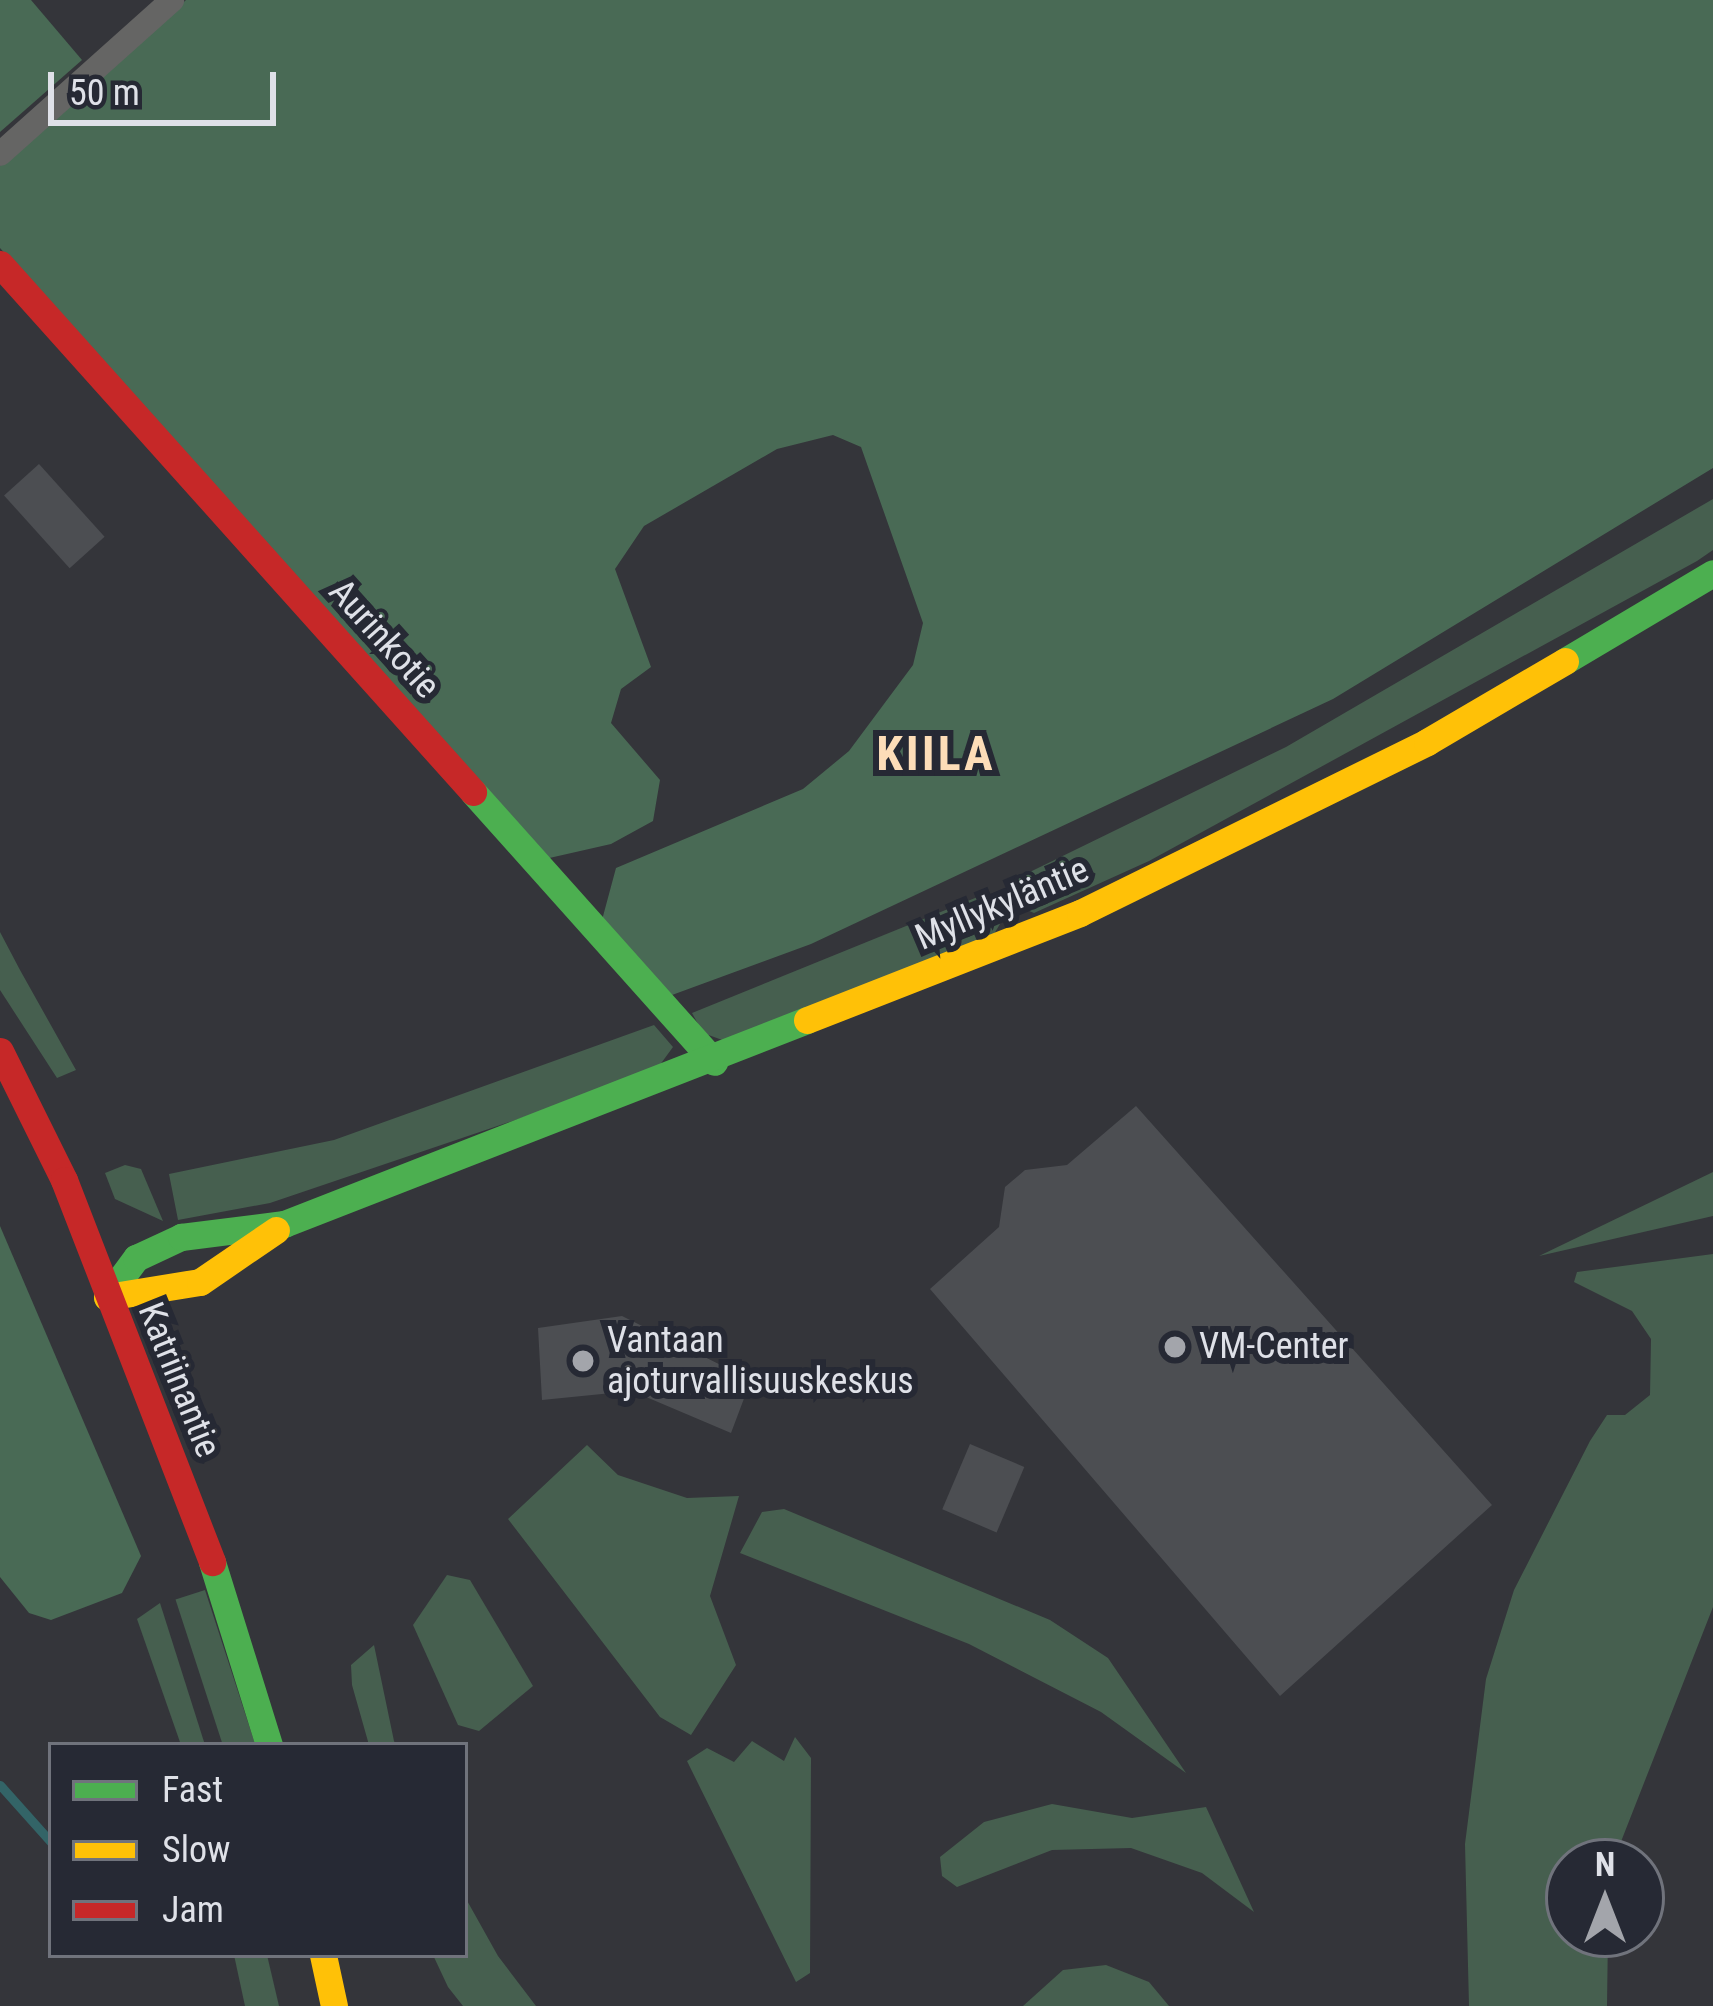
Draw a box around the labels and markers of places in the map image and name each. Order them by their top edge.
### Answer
place label: Vantaan ajoturvallisuuskeskus [607,1318,914,1403]
place label: VM-Center [1199,1325,1349,1369]
marker: VM-Center [1162,1334,1188,1360]
marker: Vantaan ajoturvallisuuskeskus [570,1348,596,1374]

